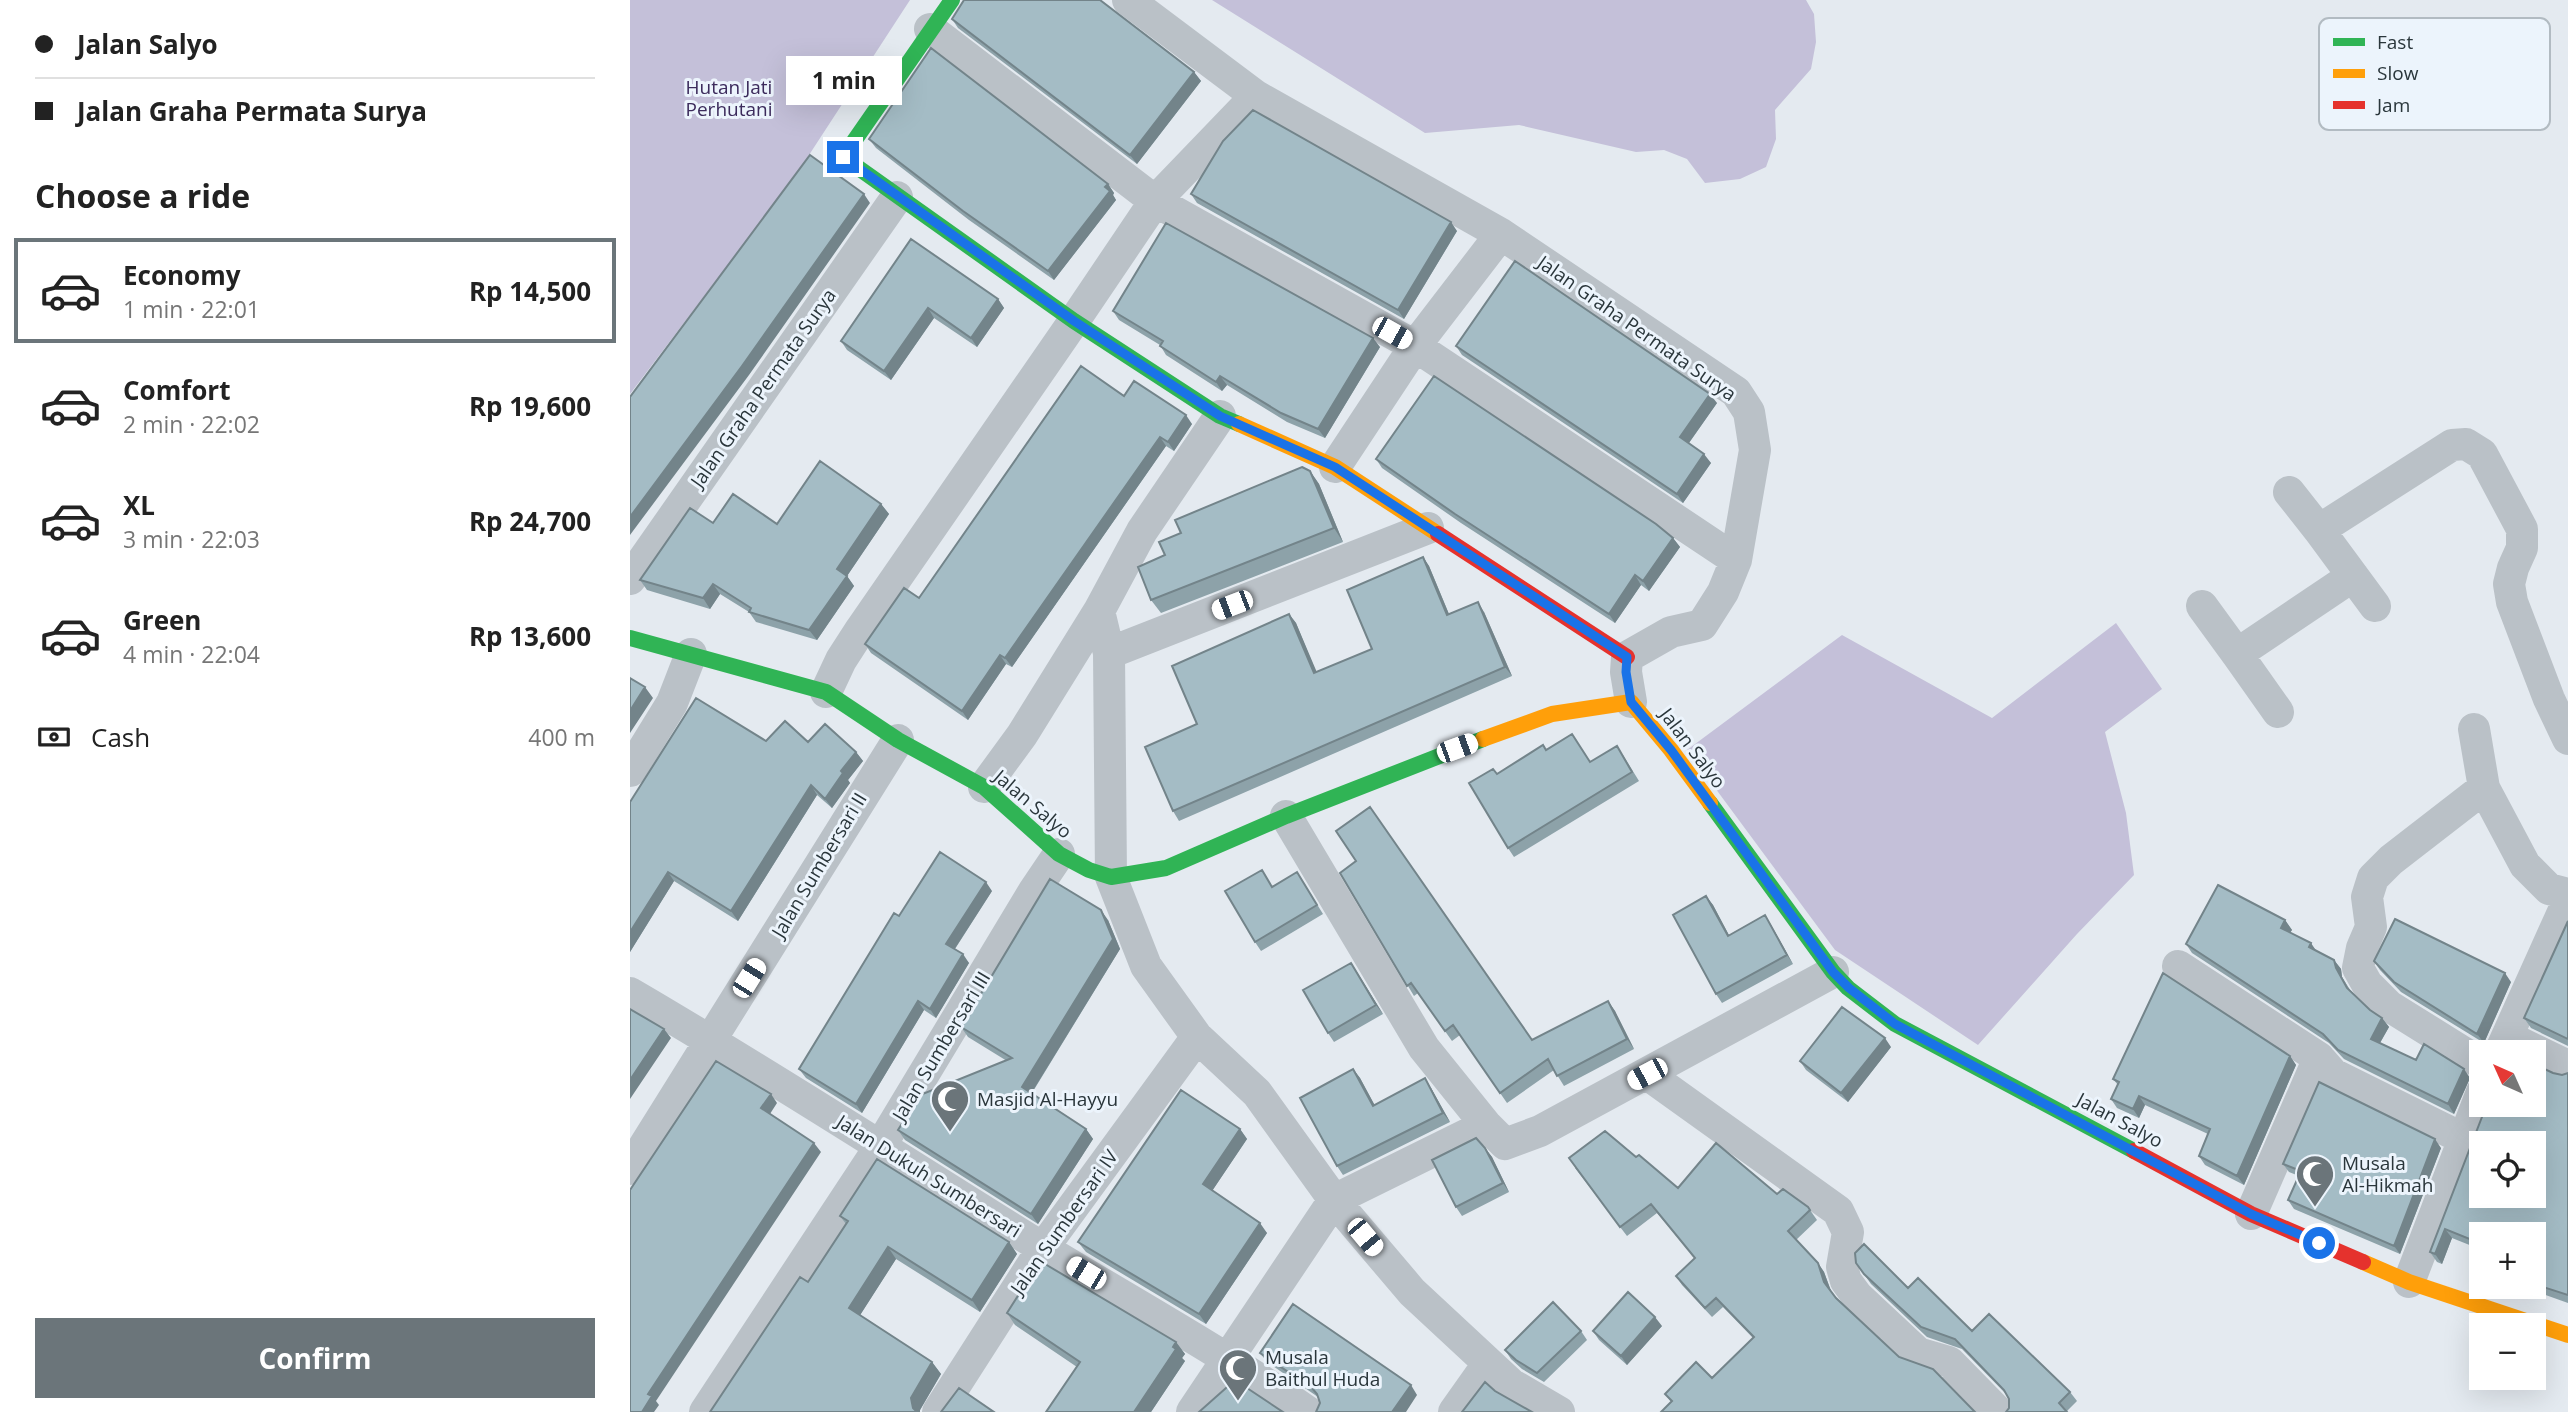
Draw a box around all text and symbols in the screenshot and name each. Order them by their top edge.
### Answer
legend [2319,18,2550,130]
text: Jalan Salyo [77,26,218,62]
text: Fast [2377,29,2413,55]
callout: 1 min [785,55,901,104]
text: Slow [2377,60,2419,86]
text: 1 min [812,64,876,96]
park label: Hutan Jati Perhutani [686,74,772,122]
text: Jam [2375,92,2410,118]
text: Jalan Graha Permata Surya [77,93,427,129]
route end [827,141,859,173]
text: Choose a ride [35,174,250,217]
street label: Jalan Graha Permata Surya [1531,248,1742,407]
text: Economy [123,257,241,293]
icon: car [39,259,102,322]
text: Rp 14,500 [469,273,591,309]
street label: Jalan Graha Permata Surya [683,283,842,494]
text: 1 min · 22:01 [123,293,260,325]
car [1369,314,1416,352]
text: Comfort [123,372,230,408]
icon: car [39,374,102,437]
text: Rp 19,600 [469,388,591,424]
text: 2 min · 22:02 [123,408,260,440]
text: XL [123,487,155,523]
icon: car [39,489,102,552]
text: Rp 24,700 [469,503,591,539]
text: 3 min · 22:03 [123,523,260,555]
car [1209,588,1256,622]
text: Green [123,602,201,638]
icon: car [39,604,102,667]
text: Rp 13,600 [469,618,591,654]
text: 4 min · 22:04 [123,638,260,670]
street label: Jalan Salyo [1653,701,1732,793]
icon: cash [35,718,73,756]
text: Cash [91,719,150,755]
text: 400 m [528,721,595,753]
car [1434,731,1481,765]
street label: Jalan Salyo [987,762,1077,844]
street label: Jalan Sumbersari II [764,788,873,944]
car [729,955,770,1001]
street label: Jalan Sumbersari III [885,966,996,1127]
north arrow [2469,1040,2546,1116]
map controls [2469,1040,2546,1390]
car [1624,1055,1671,1093]
mosque icon: Masjid Al-Hayyu [929,1078,971,1133]
street label: Jalan Salyo [2070,1085,2168,1154]
place label: Masjid Al-Hayyu [977,1086,1118,1112]
street label: Jalan Dukuh Sumbersari [830,1107,1026,1244]
button: locate [2469,1131,2546,1208]
street label: Jalan Sumbersari IV [1003,1144,1124,1301]
place label: Musala Al-Hikmah [2342,1150,2434,1198]
mosque icon: Musala Al-Hikmah [2294,1153,2336,1208]
car [1344,1214,1387,1260]
button: + [2469,1222,2546,1299]
route start [2303,1227,2335,1259]
car [1063,1253,1110,1293]
button: − [2469,1313,2546,1390]
button: Confirm [35,1318,595,1398]
place label: Musala Baithul Huda [1265,1344,1380,1392]
mosque icon: Musala Baithul Huda [1217,1347,1259,1402]

